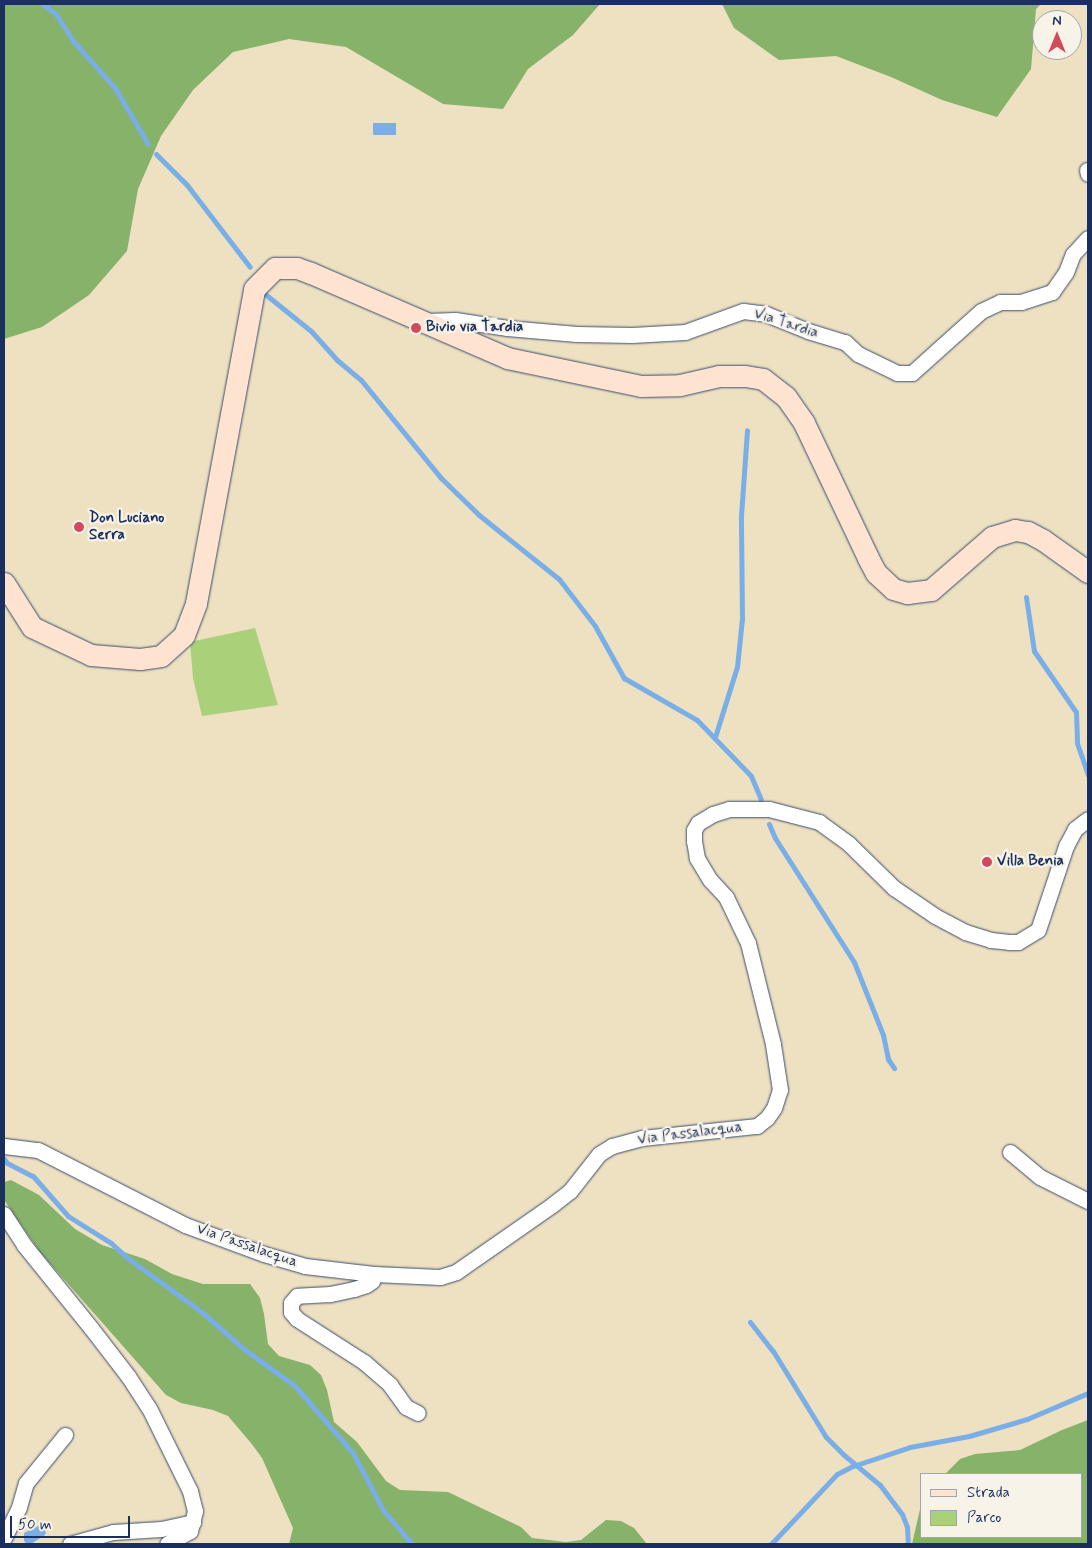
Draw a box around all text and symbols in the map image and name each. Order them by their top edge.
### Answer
north arrow [1032,10,1082,60]
text: N [1052,12,1062,30]
street label: Via Tardia [752,305,820,343]
place label: Bivio via Tardia [426,319,522,337]
marker: Bivio via Tardia [410,322,422,334]
place label: Don Luciano Serra [89,509,171,544]
marker: Don Luciano Serra [73,521,85,533]
place label: Villa Benia [997,853,1066,871]
marker: Villa Benia [981,856,993,868]
street label: Via Passalacqua [638,1119,742,1149]
street label: Via Passalacqua [195,1221,299,1271]
legend [920,1473,1082,1538]
text: Strada [967,1483,1010,1503]
scale bar [12,1506,132,1538]
text: Parco [967,1508,1001,1528]
text: 50 m [18,1515,52,1535]

